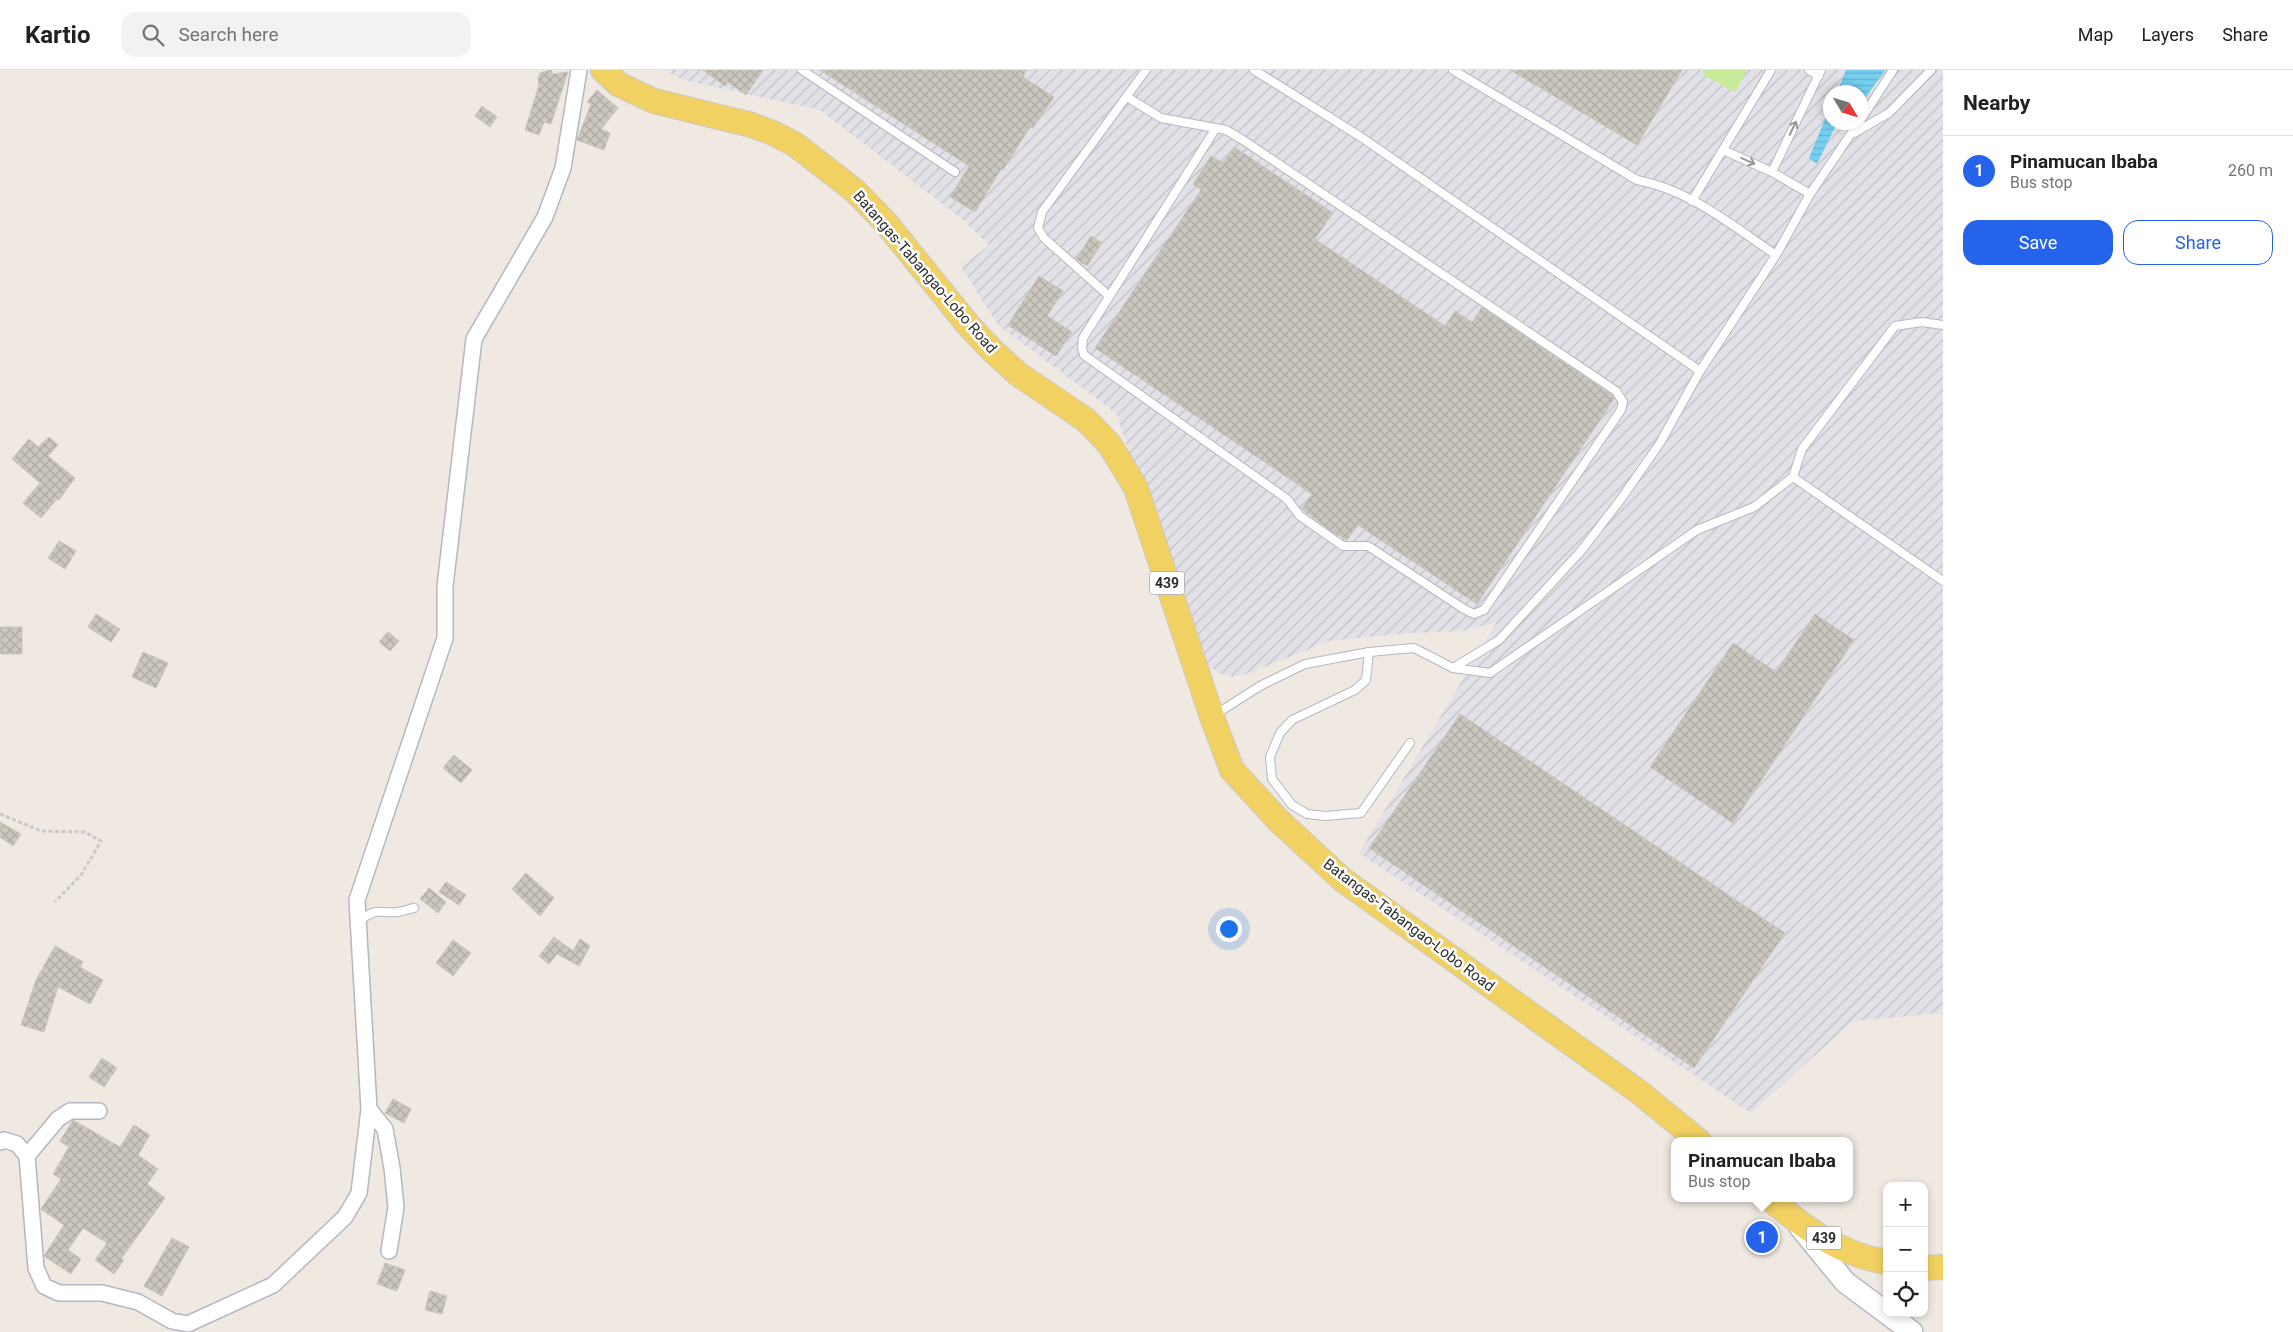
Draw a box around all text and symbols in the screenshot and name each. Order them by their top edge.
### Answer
search box [121,12,471,57]
text: Kartio [25,21,91,49]
icon: search [139,21,167,49]
text: Search here [179,23,278,46]
text: Map [2078,24,2113,45]
text: Layers [2141,24,2194,45]
text: Share [2222,24,2268,45]
north arrow [1823,85,1868,130]
text: Nearby [1963,91,2030,115]
one-way arrow [1789,121,1799,136]
text: Pinamucan Ibaba [2010,150,2158,173]
one-way arrow [1740,157,1755,167]
text: 1 [1974,161,1984,180]
text: 260 m [2228,161,2273,180]
text: Bus stop [2010,173,2072,192]
street label: Batangas-Tabangao-Lobo Road [849,187,1001,357]
button: Save [1963,220,2113,265]
button: Share [2123,220,2273,265]
road number: 439 [1150,572,1184,594]
street label: Batangas-Tabangao-Lobo Road [1320,855,1498,995]
your location [1216,916,1242,942]
popup [1671,1137,1853,1202]
text: Pinamucan Ibaba [1688,1149,1836,1172]
text: Bus stop [1688,1172,1751,1191]
map controls [1883,1182,1928,1317]
button: + [1883,1182,1928,1227]
pin: 1 [1746,1218,1778,1256]
road number: 439 [1806,1226,1842,1250]
button: − [1883,1227,1928,1272]
button: locate [1883,1272,1928,1317]

